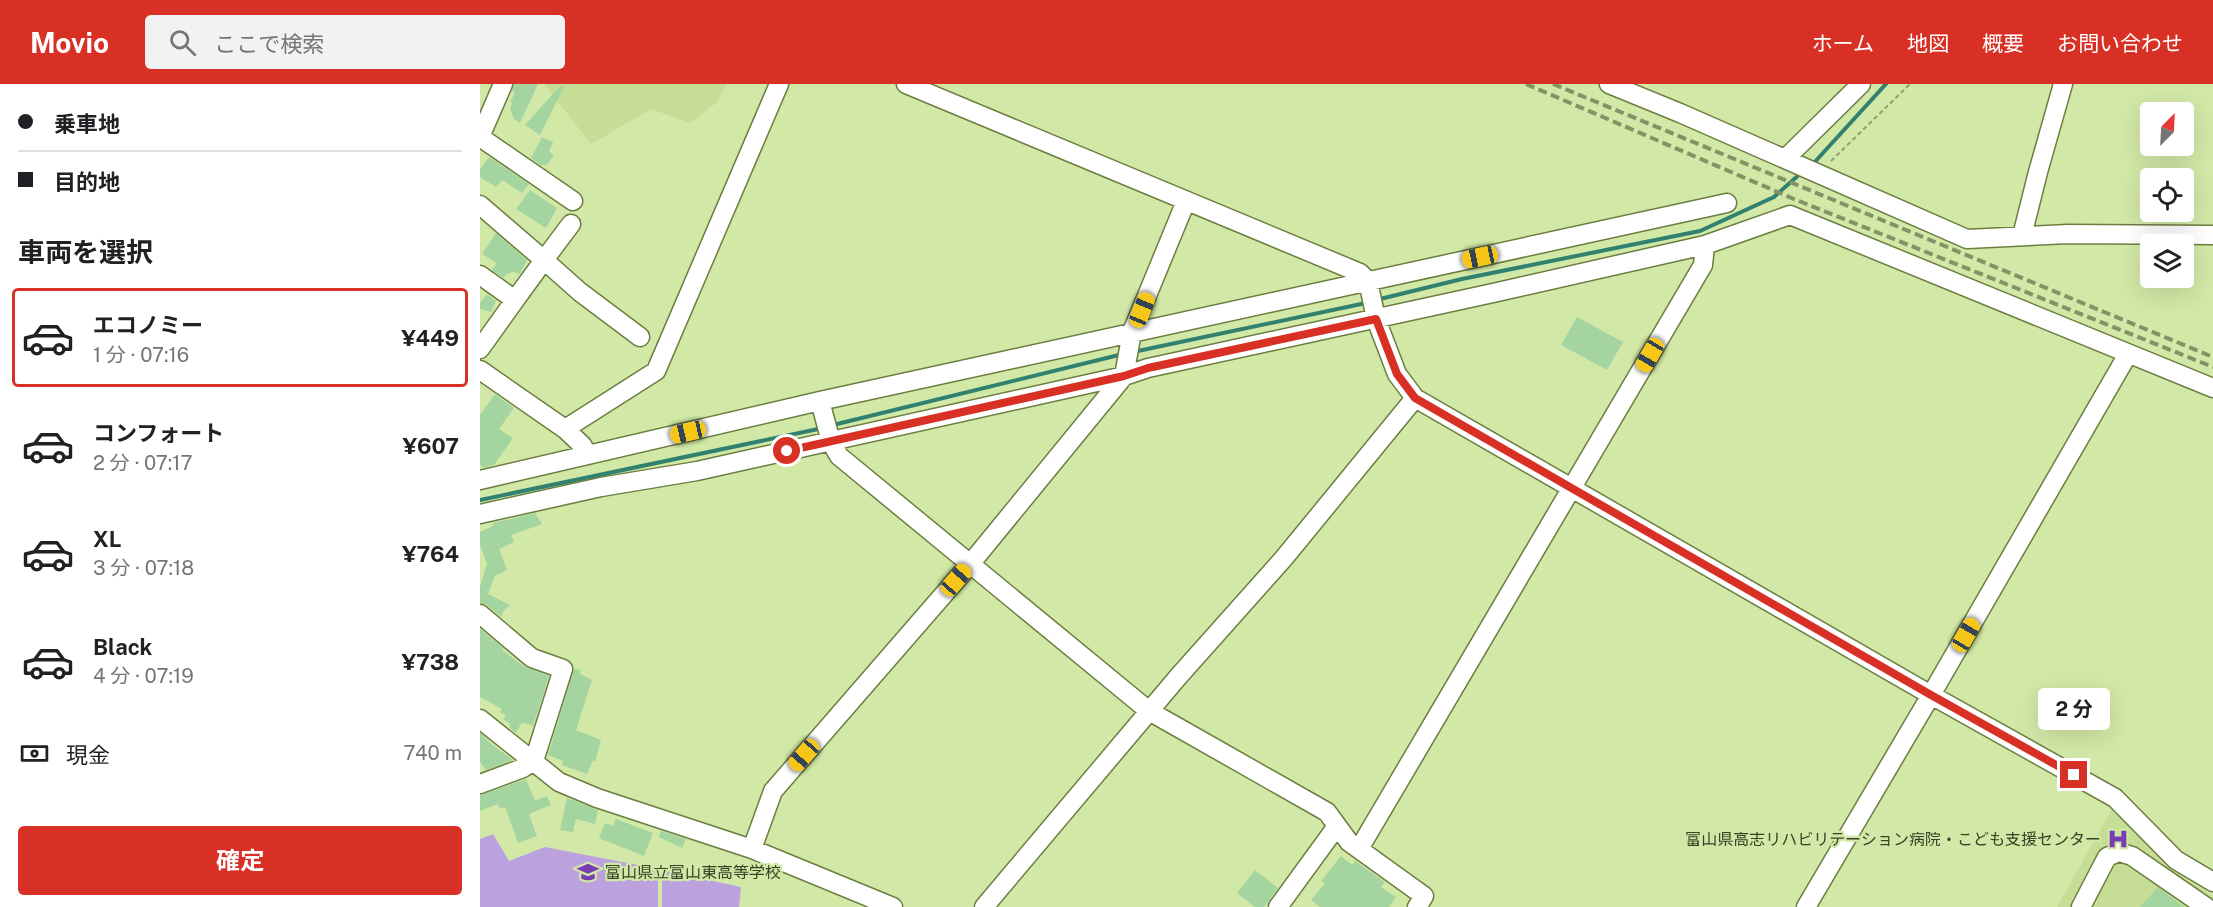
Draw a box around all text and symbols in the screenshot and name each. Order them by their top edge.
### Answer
search box [145,15,565,69]
text: Movio [30,26,109,59]
icon: search [166,26,199,59]
text: ここで検索 [214,31,324,57]
text: ホーム [1812,31,1874,56]
text: 地図 [1907,31,1949,56]
text: 概要 [1982,31,2024,56]
text: お問い合わせ [2057,31,2183,56]
north arrow [2140,102,2194,156]
map controls [2140,102,2194,288]
text: 乗車地 [54,111,120,137]
button: locate [2140,168,2194,222]
text: 目的地 [54,169,120,195]
button: layers [2140,234,2194,288]
text: 車両を選択 [18,236,153,268]
car [1461,244,1499,270]
car [1127,290,1157,330]
icon: car [21,311,75,365]
text: エコノミー [93,312,203,338]
text: ¥449 [401,325,459,351]
car [1633,335,1667,375]
text: 1 分 · 07:16 [93,343,189,367]
icon: car [21,419,75,473]
car [668,419,708,445]
text: コンフォート [93,420,224,446]
text: ¥607 [402,433,459,459]
route start [773,437,800,464]
text: 2 分 · 07:17 [93,451,193,475]
text: XL [93,526,121,552]
icon: car [21,527,75,581]
text: ¥764 [402,541,459,567]
text: 3 分 · 07:18 [93,556,194,580]
car [937,561,975,599]
car [1949,615,1983,655]
text: Black [93,634,152,660]
icon: car [21,635,75,689]
text: ¥738 [402,649,459,675]
text: 4 分 · 07:19 [93,664,194,688]
callout: 2 分 [2038,688,2110,730]
text: 2 分 [2055,697,2093,721]
car [785,736,823,774]
icon: cash [18,737,51,770]
text: 740 m [404,741,462,765]
text: 現金 [66,742,110,768]
route end [2060,761,2087,788]
button: 確定 [18,826,462,895]
hospital icon: 富山県高志リハビリテーション病院・こども支援センター [2106,827,2130,851]
place label: 富山県高志リハビリテーション病院・こども支援センター [1685,830,2101,849]
school or university icon: 富山県立富山東高等学校 [576,860,600,884]
place label: 富山県立富山東高等学校 [605,863,781,882]

